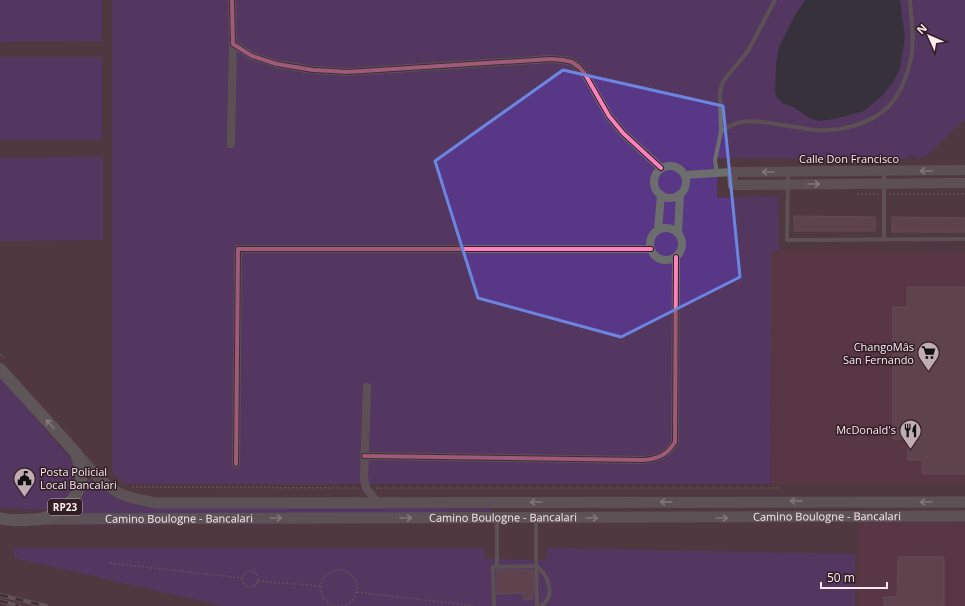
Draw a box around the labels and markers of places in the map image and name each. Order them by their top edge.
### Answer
place label: ChangoMâs San Fernando [843,339,914,367]
supermarket icon: ChangoMâs San Fernando [916,340,942,373]
restaurant icon: McDonald's [898,417,924,450]
place label: McDonald's [836,422,896,437]
place label: Posta Policial Local Bancalari [40,464,117,492]
public building icon: Posta Policial Local Bancalari [11,465,37,498]

